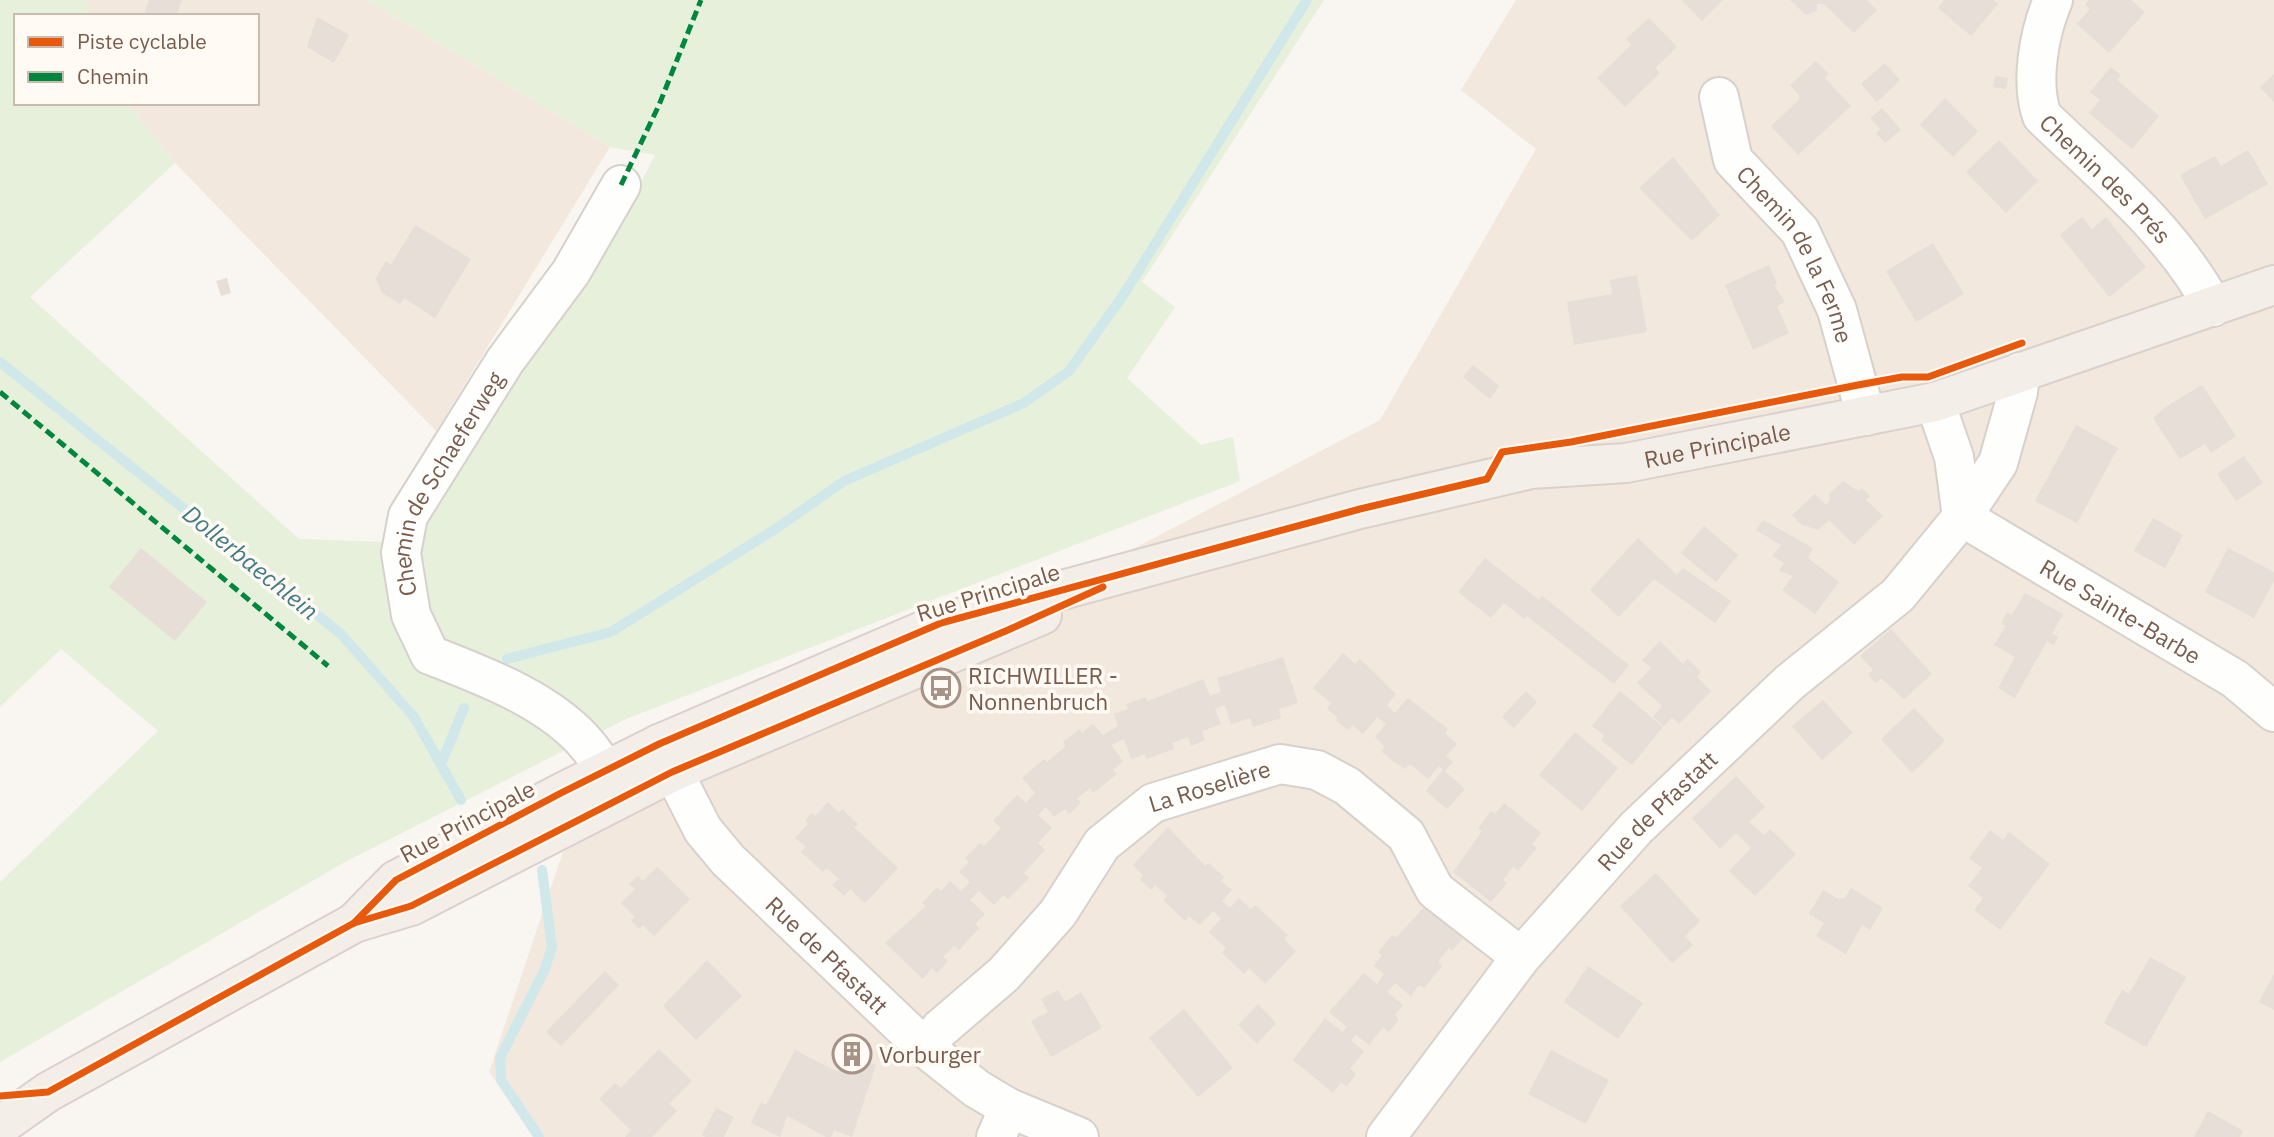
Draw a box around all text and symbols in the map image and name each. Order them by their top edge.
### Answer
legend [14,14,259,105]
text: Piste cyclable [77,27,207,55]
text: Chemin [77,62,149,90]
street label: Chemin des Prés [2034,107,2178,249]
street label: Chemin de la Ferme [1731,159,1860,346]
street label: Chemin de Schaeferweg [386,365,510,599]
street label: Rue Principale [1641,416,1793,474]
water label: Dollerbaechlein [176,497,326,627]
street label: Rue Sainte-Barbe [2035,552,2207,670]
street label: Rue Principale [913,556,1063,628]
place label: RICHWILLER - Nonnenbruch [968,660,1118,716]
bus stop icon: RICHWILLER - Nonnenbruch [920,667,962,709]
street label: Rue de Pfastatt [1590,744,1724,877]
street label: La Roselière [1145,753,1274,819]
street label: Rue Principale [394,773,540,869]
street label: Rue de Pfastatt [760,889,895,1020]
building icon: Vorburger [831,1033,873,1075]
place label: Vorburger [879,1039,982,1069]

